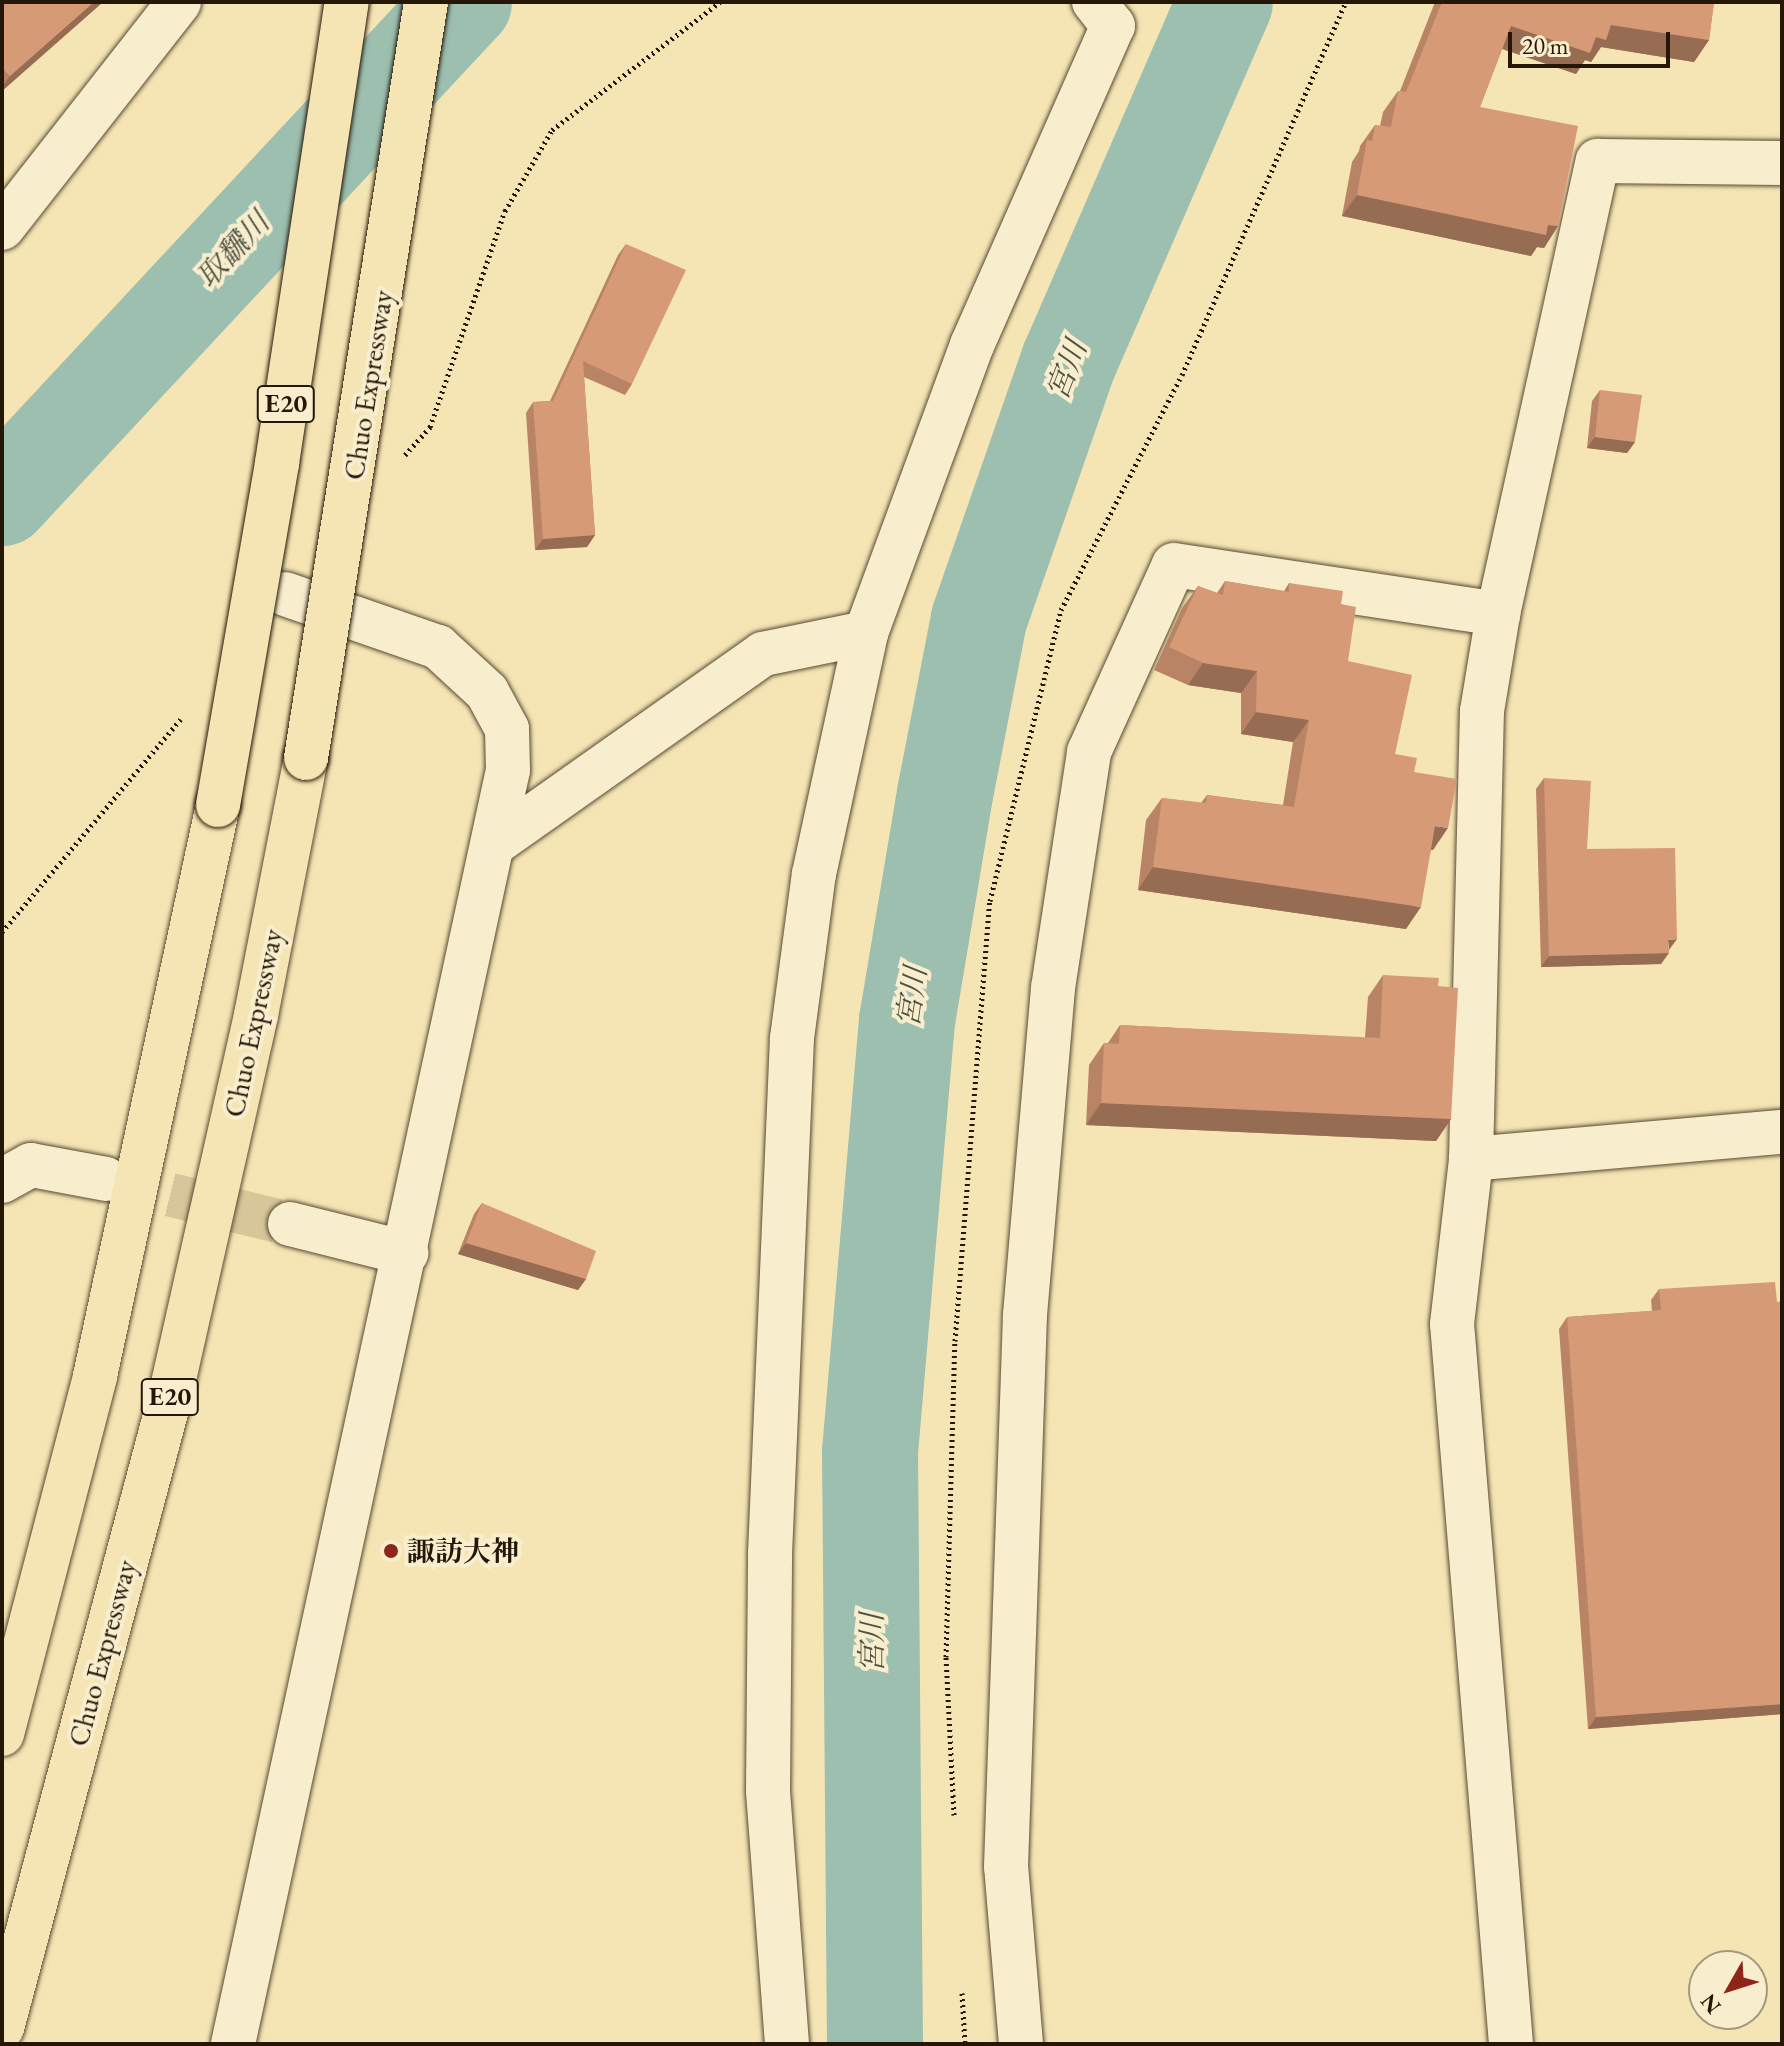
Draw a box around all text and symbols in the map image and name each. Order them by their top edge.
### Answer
scale bar [1512,16,1674,66]
text: 20 m [1522,30,1569,61]
water label: 取飜川 [189,205,277,295]
street label: Chuo Expressway [336,288,400,482]
water label: 宮川 [1039,336,1095,404]
road number: E20 [256,382,316,426]
street label: Chuo Expressway [217,926,289,1120]
water label: 宮川 [890,965,934,1029]
road number: E20 [140,1375,200,1419]
place label: 諏訪大神 [407,1534,519,1568]
marker: 諏訪大神 [382,1542,400,1560]
street label: Chuo Expressway [61,1556,143,1750]
water label: 宮川 [854,1613,890,1673]
north arrow [1688,1950,1768,2030]
text: N [1694,1988,1727,2020]

